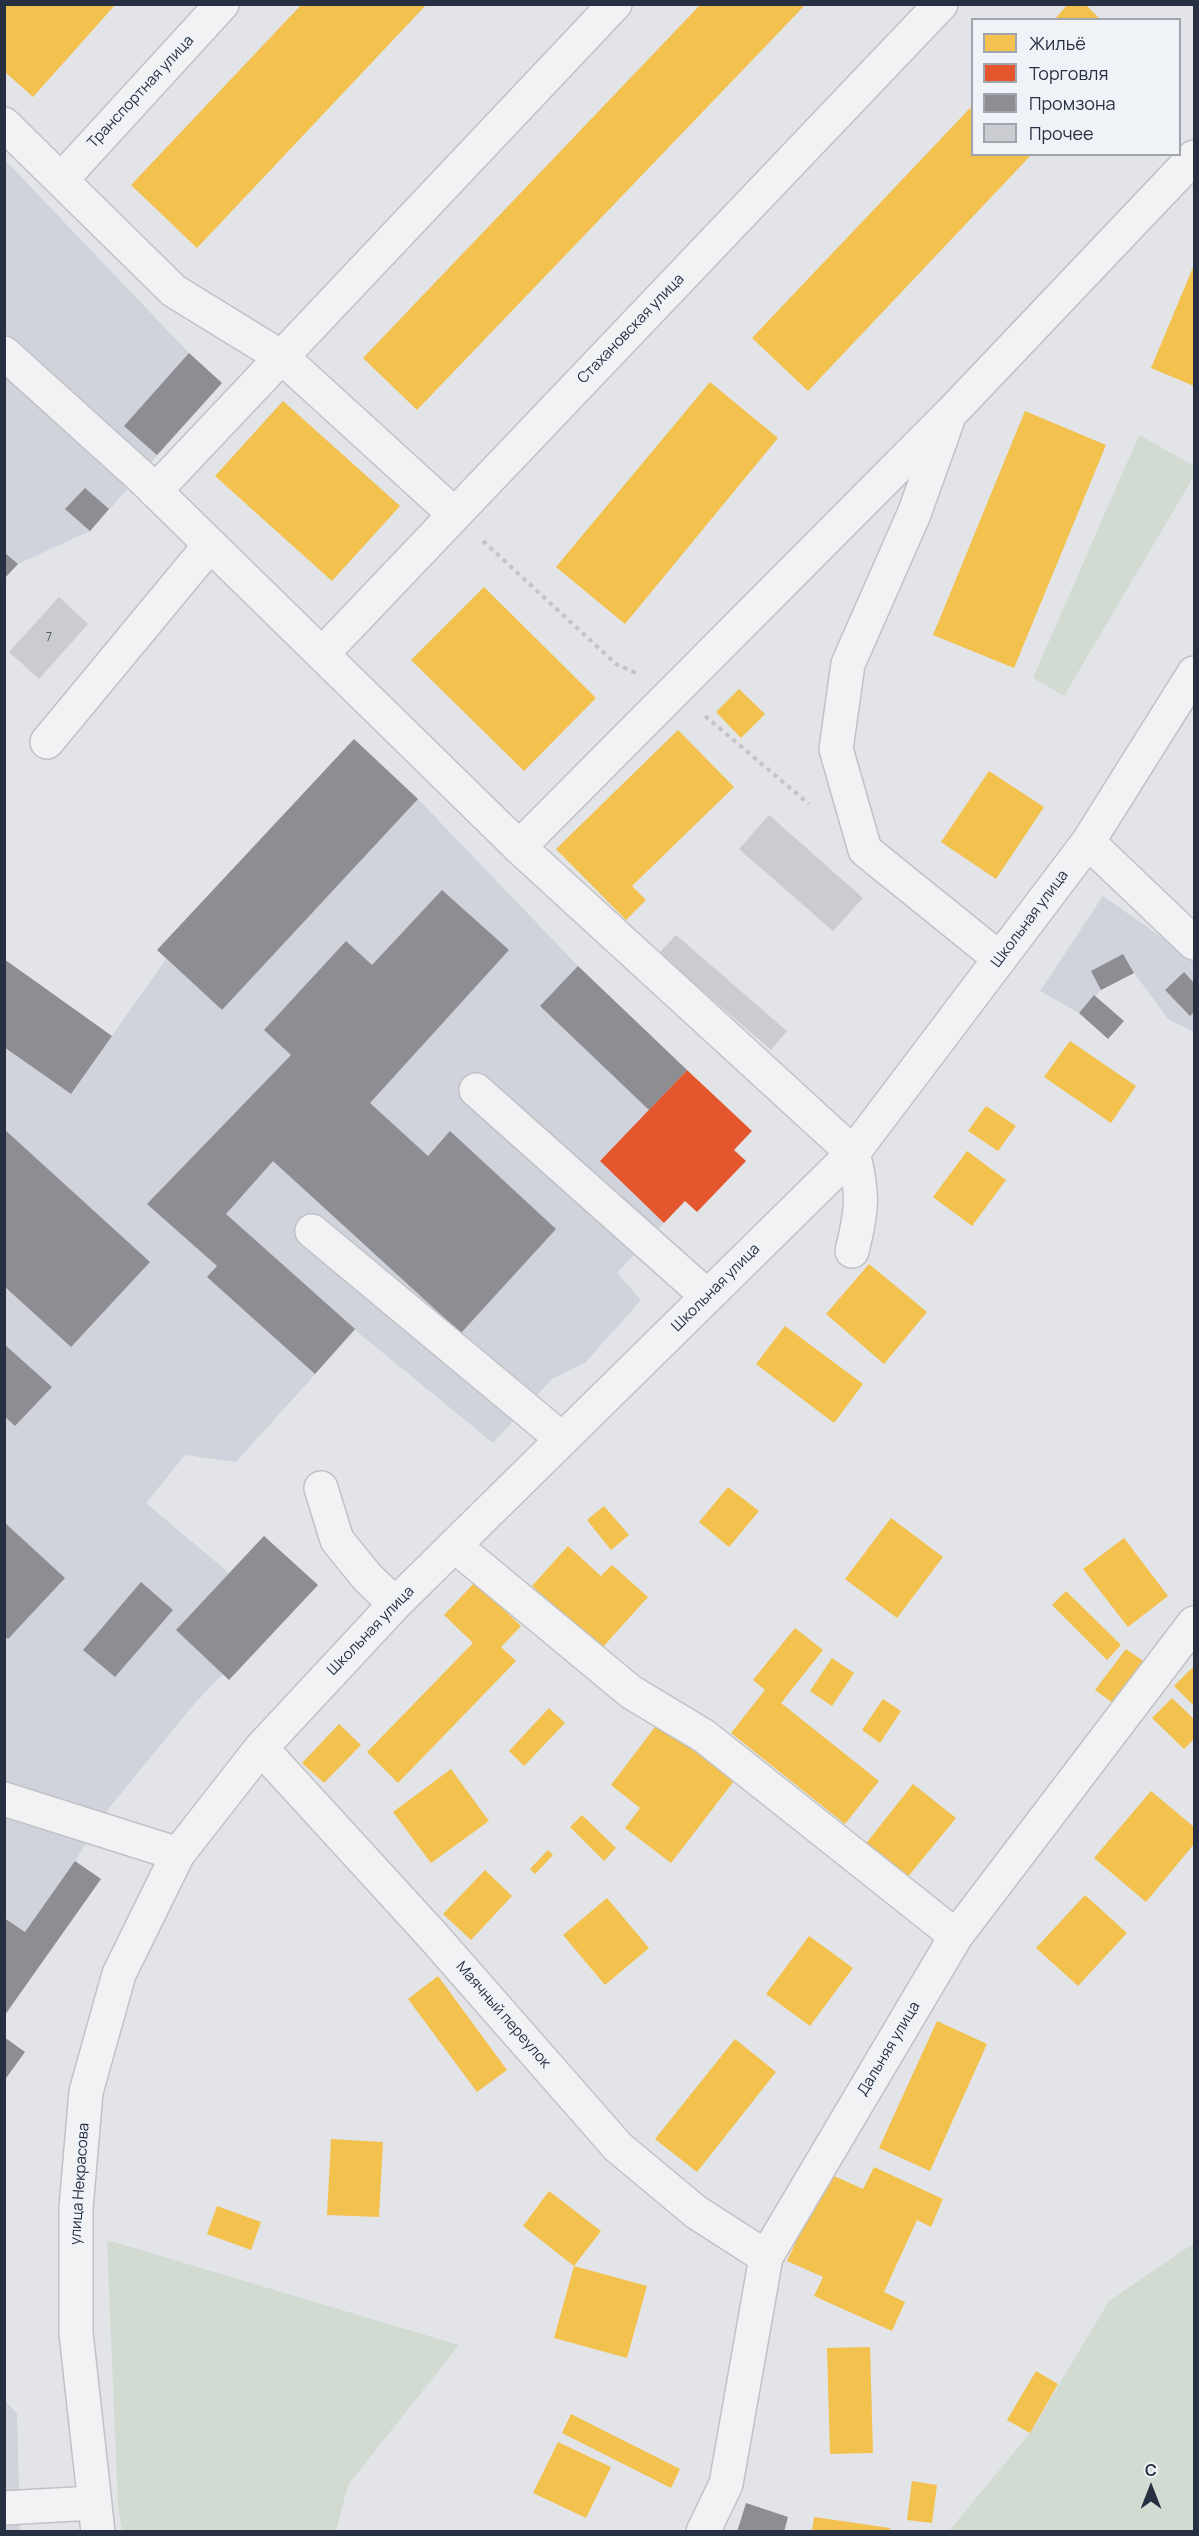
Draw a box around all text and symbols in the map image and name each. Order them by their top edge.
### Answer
legend [971,18,1181,156]
text: Жильё [1029,31,1086,55]
street label: Транспортная улица [84,32,198,152]
text: Торговля [1029,61,1108,85]
text: Промзона [1029,91,1116,115]
text: Прочее [1029,121,1094,145]
street label: Стахановская улица [574,270,688,388]
house number: 7 [46,631,52,645]
street label: Школьная улица [988,867,1072,971]
street label: Школьная улица [668,1240,764,1336]
street label: Школьная улица [324,1583,418,1679]
street label: Маячный переулок [452,1958,554,2072]
street label: Дальняя улица [854,1999,924,2099]
street label: улица Некрасова [67,2122,93,2246]
north arrow [1121,2458,1181,2518]
text: С [1145,2459,1157,2481]

